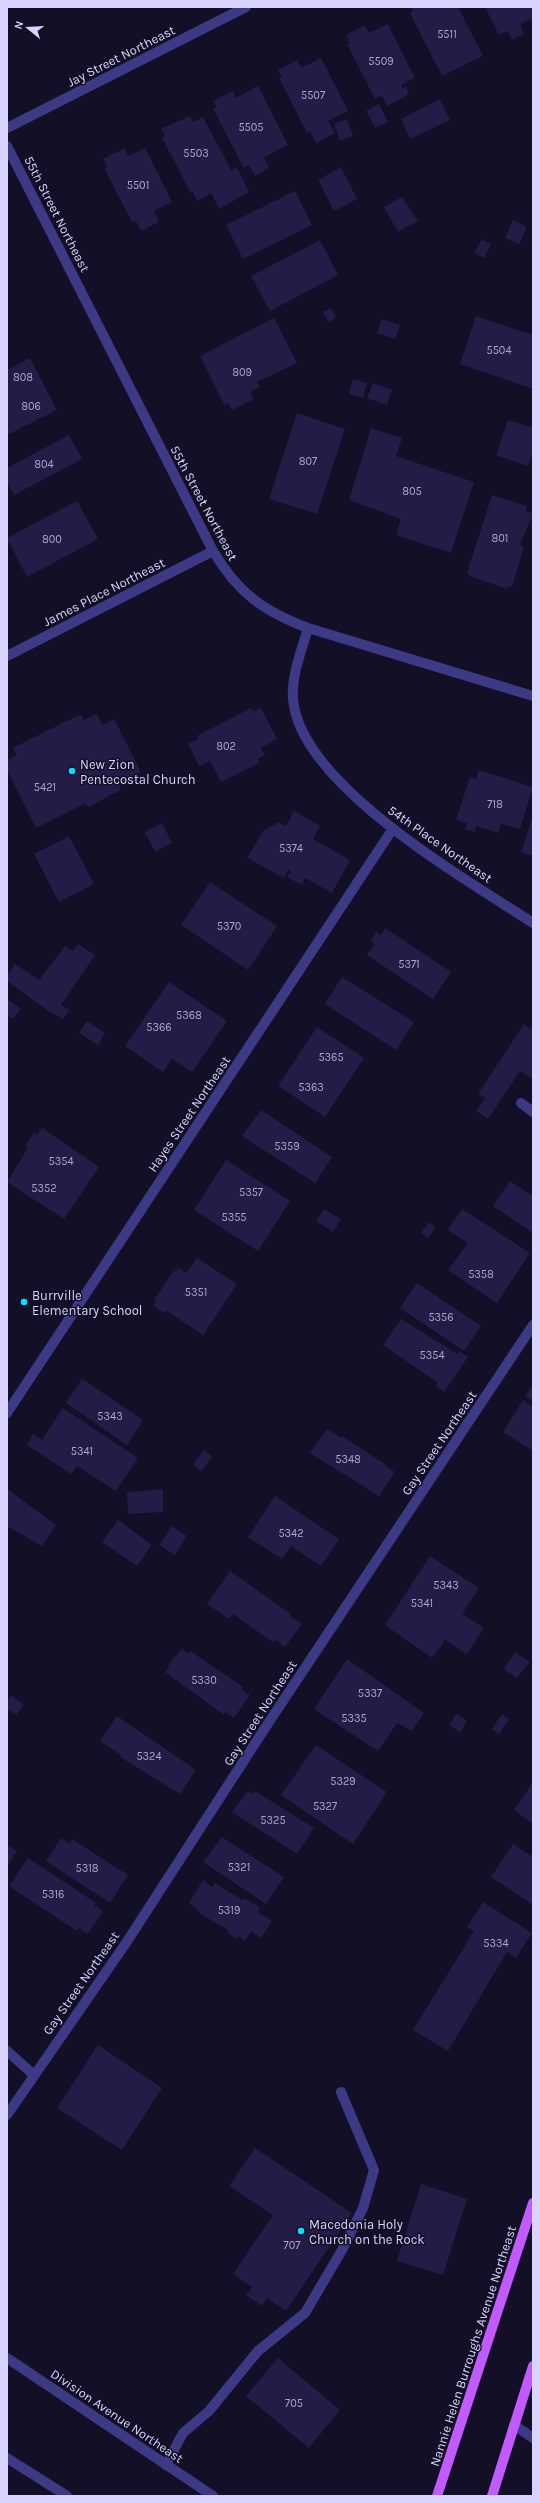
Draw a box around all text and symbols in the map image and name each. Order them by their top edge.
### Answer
north arrow [8,8,48,48]
text: N [12,19,26,31]
street label: Jay Street Northeast [64,22,178,90]
house number: 5511 [437,28,457,41]
house number: 5509 [368,55,394,68]
house number: 5507 [301,89,325,102]
house number: 5505 [238,121,264,134]
house number: 5503 [183,147,209,160]
street label: 55th Street Northeast [21,153,93,275]
house number: 5501 [127,179,149,192]
house number: 5504 [486,344,512,357]
house number: 809 [232,366,252,379]
house number: 808 [13,371,33,384]
house number: 806 [21,400,41,413]
street label: 55th Street Northeast [167,443,241,563]
house number: 807 [299,455,317,468]
house number: 804 [34,458,54,471]
house number: 805 [402,485,422,498]
house number: 801 [492,532,508,545]
house number: 800 [42,533,62,546]
street label: James Place Northeast [41,555,167,629]
house number: 802 [216,740,236,753]
place label: New Zion Pentecostal Church [80,757,196,787]
marker: New Zion Pentecostal Church [67,766,77,776]
house number: 5421 [34,781,56,794]
house number: 718 [487,798,503,811]
street label: 54th Place Northeast [385,802,495,886]
house number: 5374 [279,842,303,855]
house number: 5370 [217,920,241,933]
house number: 5371 [398,958,420,971]
house number: 5368 [176,1009,202,1022]
house number: 5366 [146,1021,172,1034]
house number: 5365 [318,1051,344,1064]
street label: Hayes Street Northeast [145,1053,233,1175]
house number: 5363 [298,1081,324,1094]
house number: 5359 [274,1140,300,1153]
house number: 5354 [48,1155,74,1168]
house number: 5352 [31,1182,57,1195]
house number: 5357 [239,1186,263,1199]
house number: 5355 [221,1211,247,1224]
house number: 5358 [468,1268,494,1281]
house number: 5351 [185,1286,207,1299]
place label: Burrville Elementary School [32,1288,142,1318]
marker: Burrville Elementary School [19,1297,29,1307]
house number: 5356 [428,1311,454,1324]
house number: 5354 [419,1349,445,1362]
street label: Gay Street Northeast [399,1388,480,1498]
house number: 5343 [97,1410,123,1423]
house number: 5341 [71,1445,93,1458]
house number: 5348 [335,1453,361,1466]
house number: 5342 [278,1527,304,1540]
house number: 5343 [433,1579,459,1592]
house number: 5341 [411,1597,433,1610]
street label: Gay Street Northeast [220,1657,300,1768]
house number: 5330 [191,1674,217,1687]
house number: 5337 [358,1687,382,1700]
house number: 5335 [341,1712,367,1725]
house number: 5324 [136,1750,162,1763]
house number: 5329 [330,1775,356,1788]
house number: 5327 [313,1800,337,1813]
house number: 5325 [260,1814,286,1827]
house number: 5321 [228,1861,250,1874]
house number: 5318 [75,1862,99,1875]
house number: 5316 [42,1888,64,1901]
house number: 5319 [218,1904,240,1917]
street label: Gay Street Northeast [40,1928,122,2037]
house number: 5334 [483,1937,509,1950]
place label: Macedonia Holy Church on the Rock [309,2217,425,2247]
street label: Nannie Helen Burroughs Avenue Northeast [427,2224,519,2468]
marker: Macedonia Holy Church on the Rock [296,2226,306,2236]
house number: 707 [284,2239,300,2252]
street label: Division Avenue Northeast [48,2366,186,2466]
house number: 705 [285,2397,303,2410]

